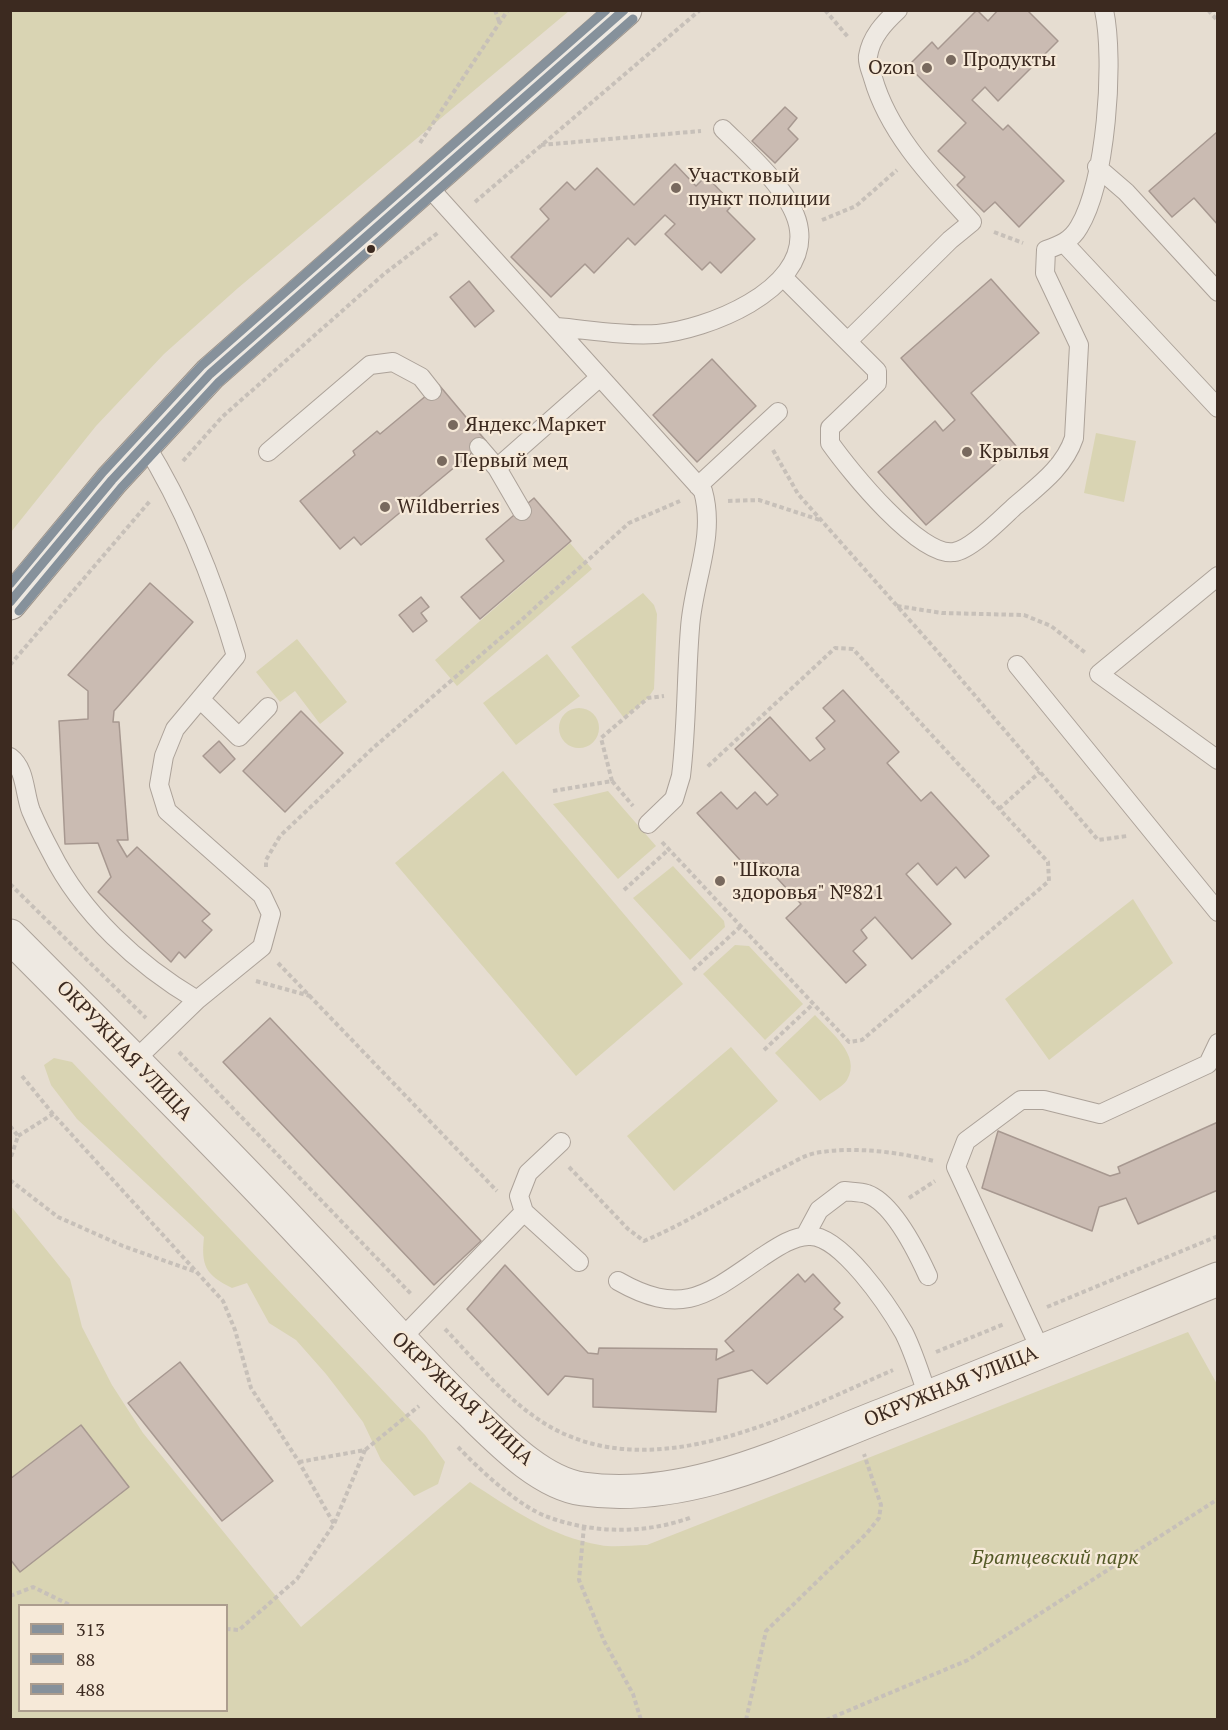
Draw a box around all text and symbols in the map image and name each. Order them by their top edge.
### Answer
place label: Продукты [963,48,1056,72]
marker: Продукты [944,53,958,67]
place label: Ozon [868,56,915,80]
marker: Ozon [920,61,934,75]
place label: Участковый пункт полиции [688,164,831,211]
marker: Участковый пункт полиции [669,181,683,195]
unlabelled marker [365,243,377,255]
place label: Яндекс.Маркет [465,413,606,437]
marker: Яндекс.Маркет [446,418,460,432]
place label: Крылья [979,440,1049,464]
marker: Крылья [960,445,974,459]
place label: Первый мед [454,449,568,473]
marker: Первый мед [435,454,449,468]
place label: Wildberries [397,495,500,519]
marker: Wildberries [378,500,392,514]
place label: "Школа здоровья" №821 [732,858,884,905]
marker: "Школа здоровья" №821 [713,874,727,888]
street label: ОКРУЖНАЯ УЛИЦА [51,976,197,1126]
street label: ОКРУЖНАЯ УЛИЦА [386,1327,538,1471]
street label: ОКРУЖНАЯ УЛИЦА [861,1341,1041,1433]
park label: Братцевский парк [971,1546,1139,1570]
legend [18,1604,228,1712]
text: 313 [76,1617,105,1641]
text: 88 [76,1647,95,1671]
text: 488 [76,1677,105,1701]

